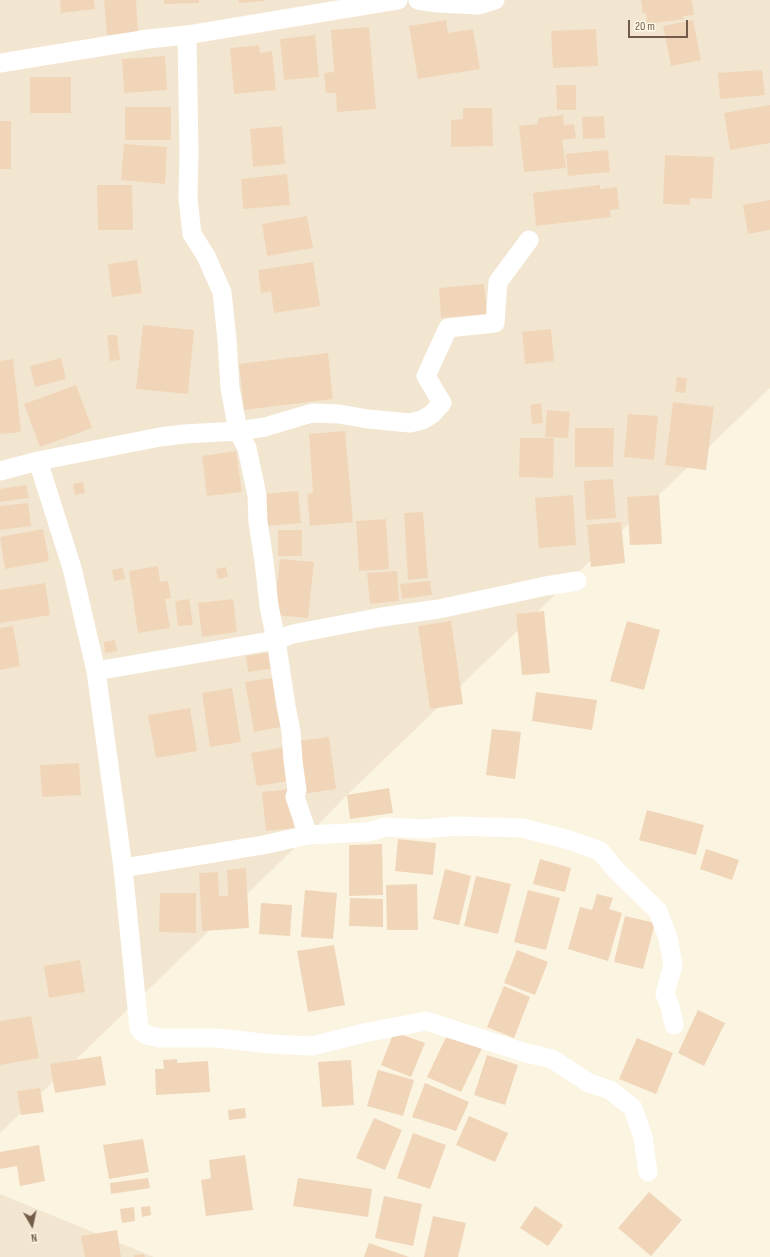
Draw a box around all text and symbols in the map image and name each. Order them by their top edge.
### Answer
scale bar [630,12,690,38]
text: 20 m [635,19,655,34]
north arrow [12,1205,52,1245]
text: N [30,1230,38,1244]

